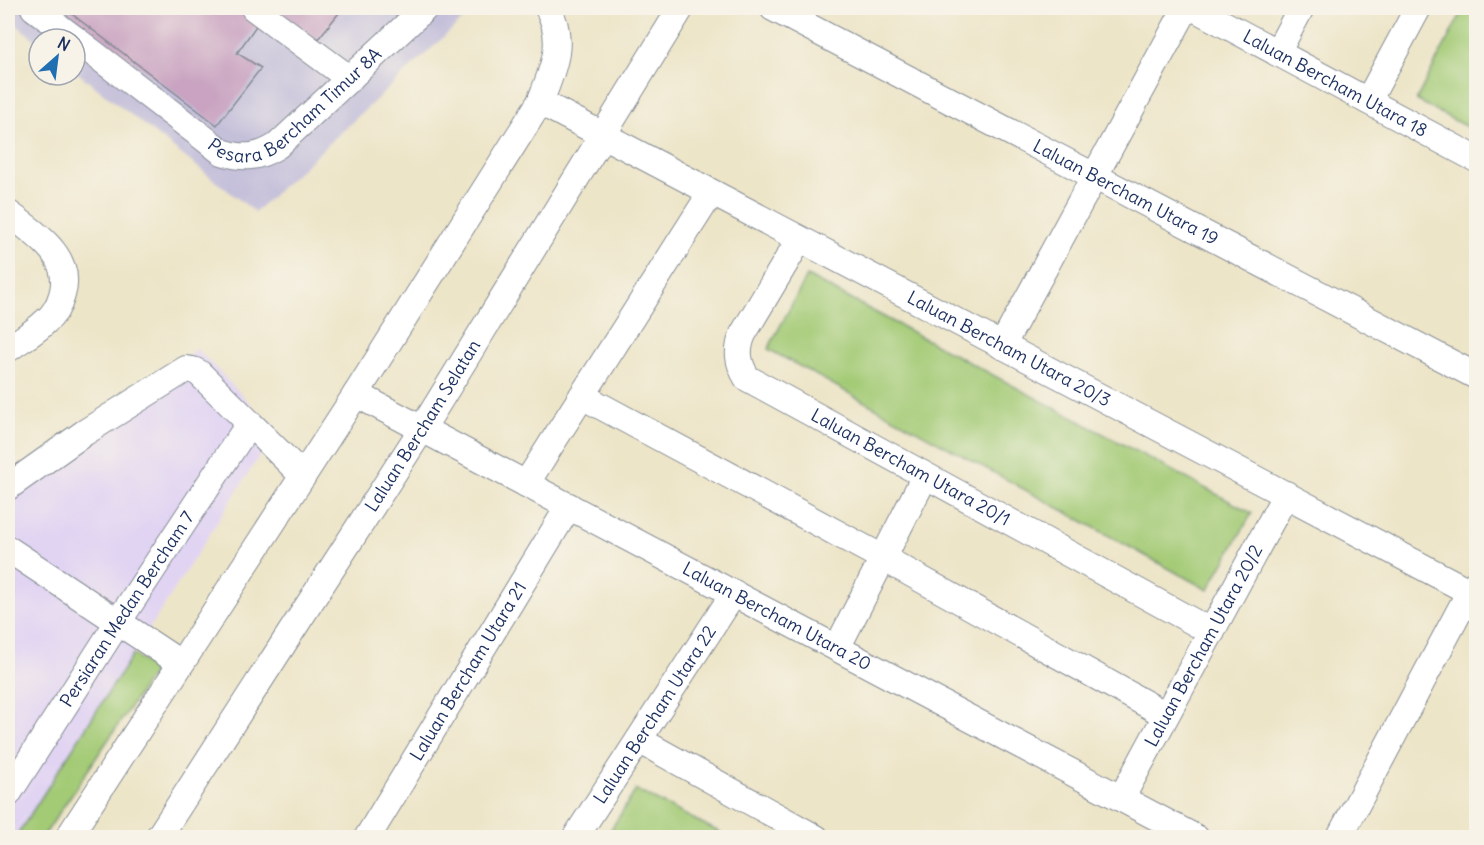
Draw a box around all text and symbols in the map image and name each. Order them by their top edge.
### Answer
street label: Laluan Bercham Utara 18 [1239,24,1432,142]
north arrow [27,27,87,87]
text: N [54,32,74,55]
street label: Pesara Bercham Timur 8A [203,42,386,168]
street label: Laluan Bercham Utara 19 [1029,134,1222,250]
street label: Laluan Bercham Utara 20/3 [903,286,1115,412]
street label: Laluan Bercham Selatan [360,335,485,516]
street label: Laluan Bercham Utara 20/1 [807,403,1015,531]
street label: Persiaran Medan Bercham 7 [55,506,199,711]
street label: Laluan Bercham Utara 20/2 [1139,540,1267,751]
street label: Laluan Bercham Utara 20 [679,557,875,675]
street label: Laluan Bercham Utara 21 [405,577,531,765]
street label: Laluan Bercham Utara 22 [588,621,721,808]

